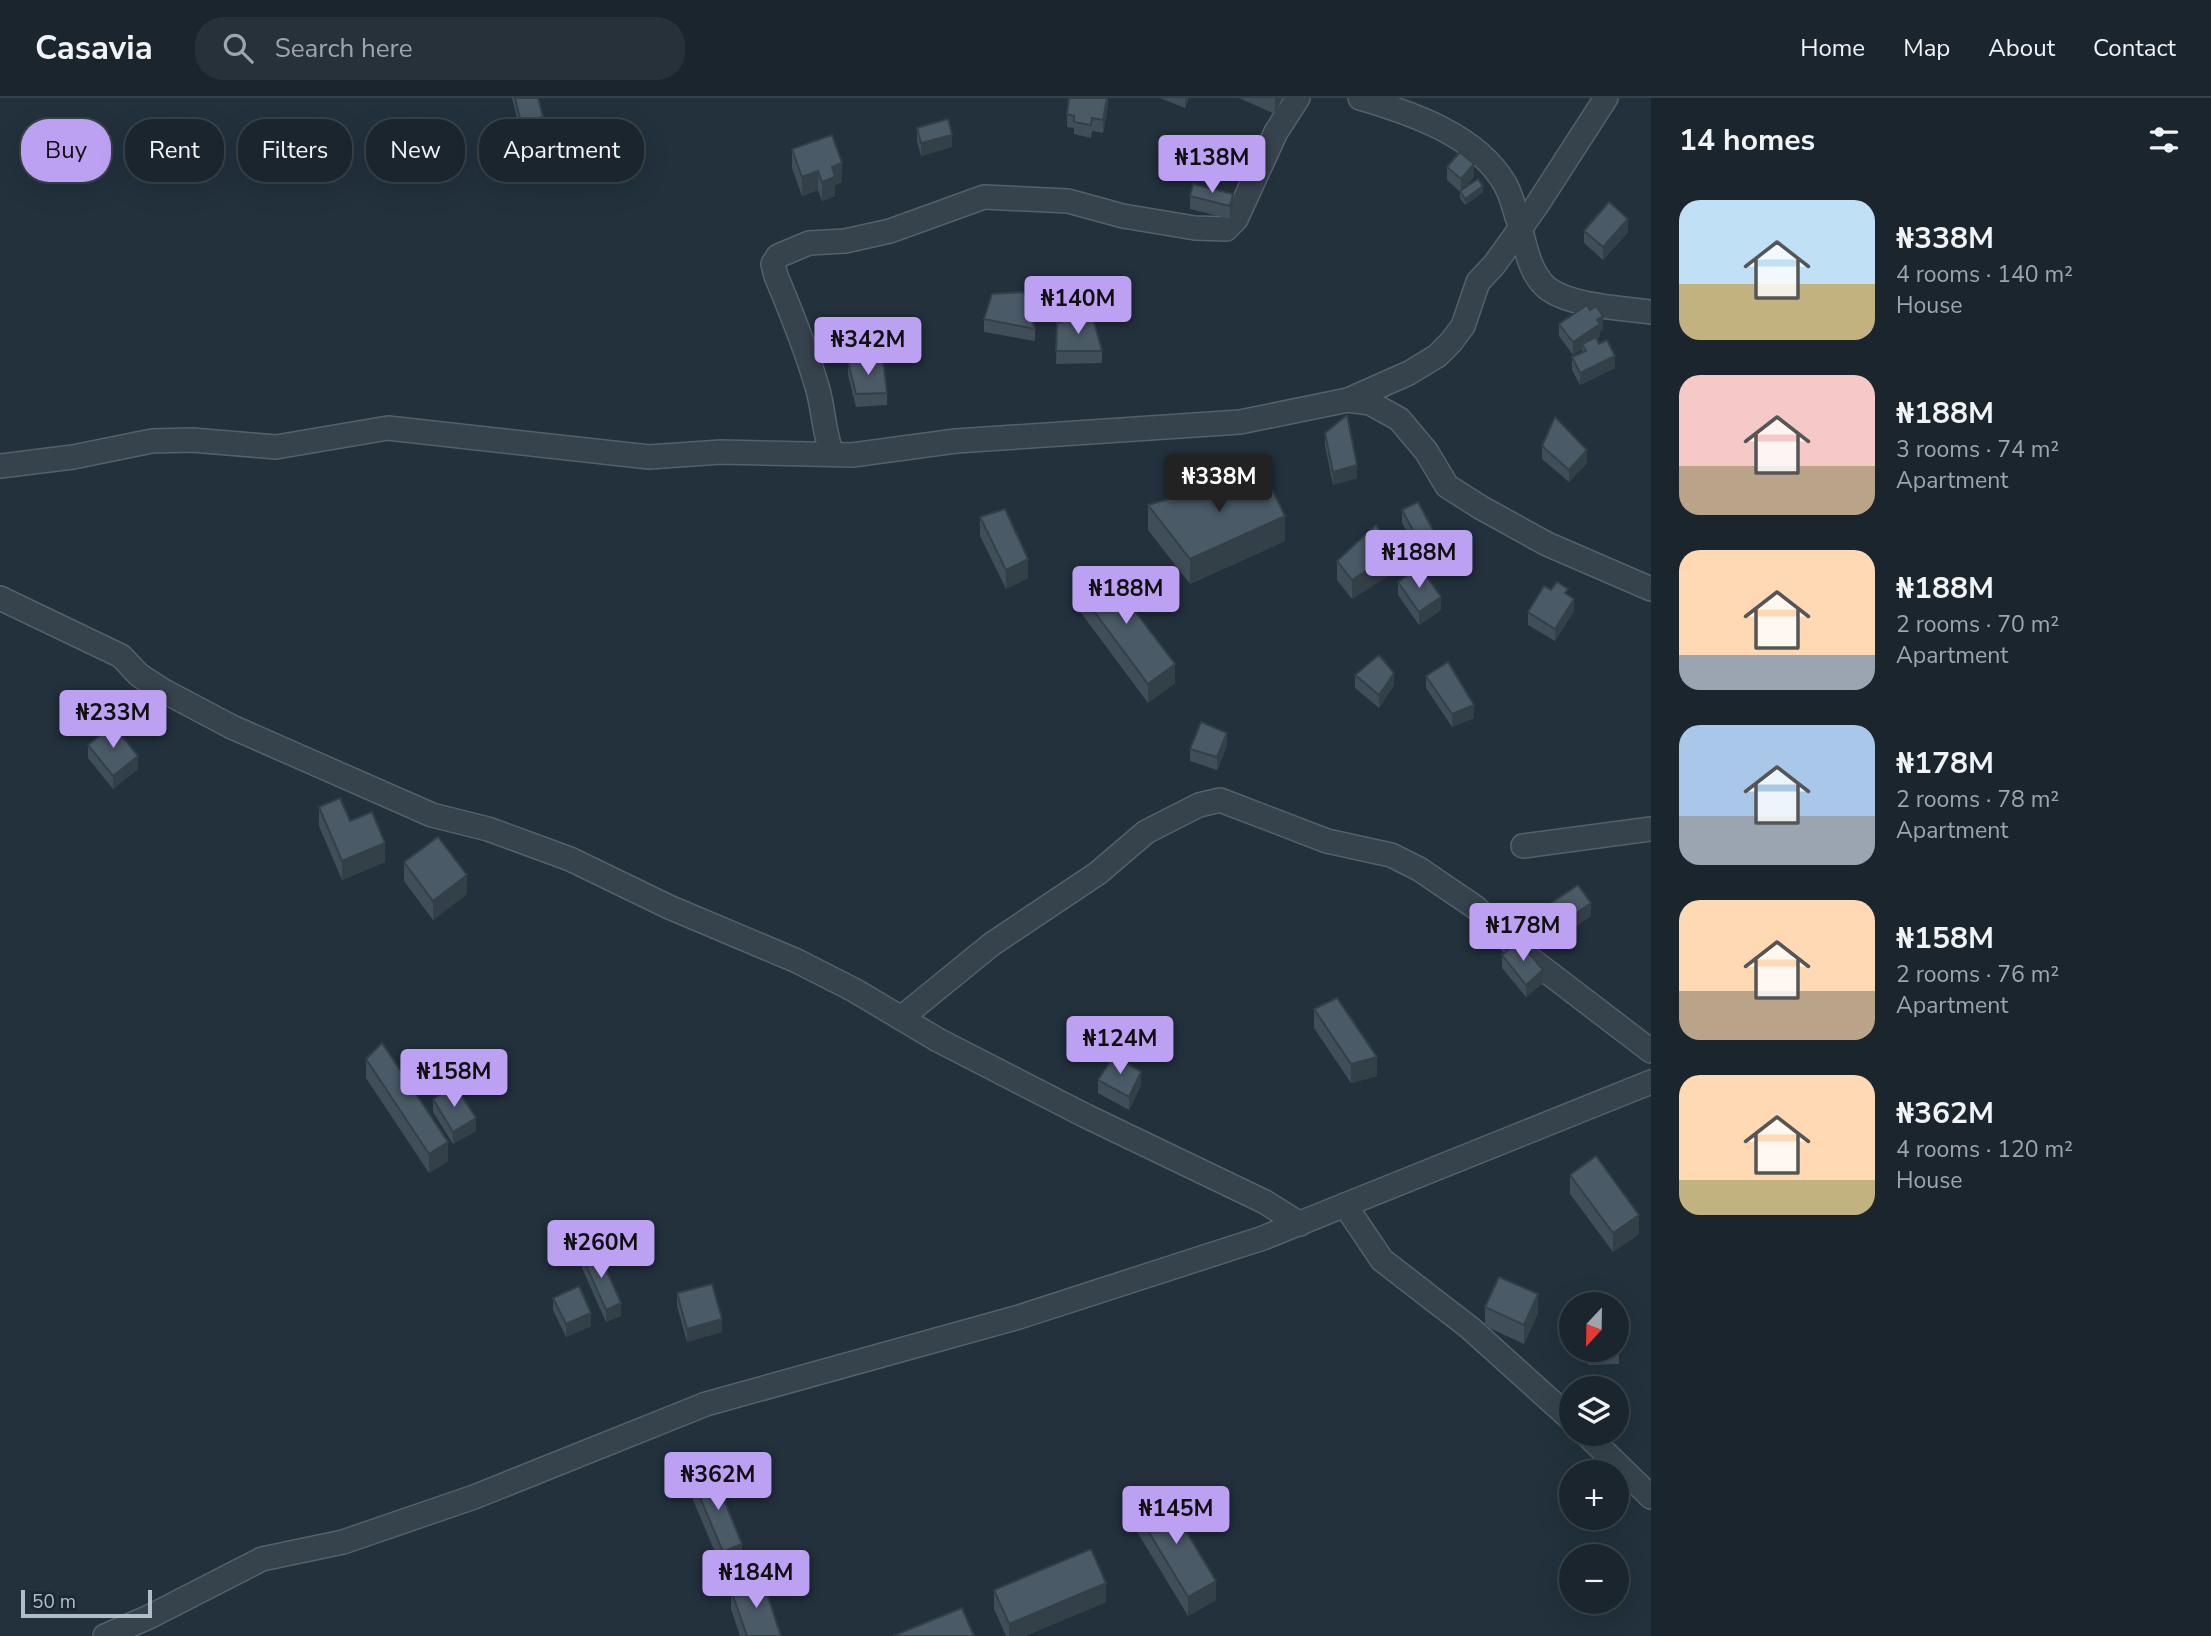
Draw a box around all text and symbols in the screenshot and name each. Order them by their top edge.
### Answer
search box [195,17,685,80]
text: Casavia [35,26,153,71]
icon: search [219,29,257,67]
text: Search here [275,31,413,66]
text: Home [1800,32,1865,64]
text: Map [1903,32,1950,64]
text: About [1988,32,2055,64]
text: Contact [2093,32,2176,64]
chip: Buy [21,119,111,182]
chip: Rent [125,119,224,182]
chip: Filters [238,119,352,182]
chip: New [366,119,465,182]
chip: Apartment [479,119,644,182]
text: 14 homes [1679,120,1815,161]
icon: filters [2145,121,2183,159]
pin: ₦138M [1163,136,1261,195]
text: ₦138M [1174,142,1250,173]
text: ₦338M [1896,218,1994,259]
icon: home [1735,228,1819,312]
text: 4 rooms · 140 m² [1896,259,2073,290]
pin: ₦140M [1029,276,1127,336]
text: ₦140M [1040,283,1116,314]
text: House [1896,290,1963,321]
pin: ₦342M [819,317,917,377]
text: ₦342M [830,324,906,355]
text: ₦188M [1896,393,1994,434]
icon: home [1735,403,1819,487]
text: 3 rooms · 74 m² [1896,434,2059,465]
pin: ₦338M [1170,454,1268,514]
text: ₦338M [1181,461,1257,492]
text: Apartment [1896,465,2008,496]
pin: ₦188M [1370,531,1468,590]
text: ₦188M [1381,537,1457,568]
pin: ₦188M [1077,566,1175,626]
text: ₦188M [1896,568,1994,609]
text: ₦188M [1088,573,1164,604]
icon: home [1735,578,1819,662]
text: 2 rooms · 70 m² [1896,609,2059,640]
text: Apartment [1896,640,2008,671]
pin: ₦233M [64,690,162,750]
text: ₦233M [75,697,151,728]
text: ₦178M [1896,743,1994,784]
icon: home [1735,753,1819,837]
text: 2 rooms · 78 m² [1896,784,2059,815]
text: Apartment [1896,815,2008,846]
pin: ₦178M [1474,904,1572,963]
text: ₦178M [1485,910,1561,941]
text: ₦158M [1896,918,1994,959]
icon: home [1735,928,1819,1012]
text: 2 rooms · 76 m² [1896,959,2059,990]
text: Apartment [1896,990,2008,1021]
pin: ₦124M [1071,1016,1169,1076]
text: ₦124M [1082,1023,1158,1054]
pin: ₦158M [405,1049,503,1109]
text: ₦158M [416,1056,492,1087]
text: ₦362M [1896,1093,1994,1134]
icon: home [1735,1103,1819,1187]
text: 4 rooms · 120 m² [1896,1134,2073,1165]
text: House [1896,1165,1963,1196]
pin: ₦260M [552,1220,650,1280]
text: ₦260M [563,1227,639,1258]
north arrow [1559,1292,1629,1362]
map controls [1559,1292,1629,1614]
button: layers [1559,1376,1629,1446]
pin: ₦362M [669,1452,767,1512]
text: ₦362M [680,1459,756,1490]
button: + [1559,1460,1629,1530]
pin: ₦145M [1127,1486,1225,1546]
text: ₦145M [1138,1493,1214,1524]
button: − [1559,1544,1629,1614]
pin: ₦184M [707,1550,805,1610]
text: ₦184M [718,1557,794,1588]
scale bar [21,1587,152,1619]
text: 50 m [32,1589,76,1615]

